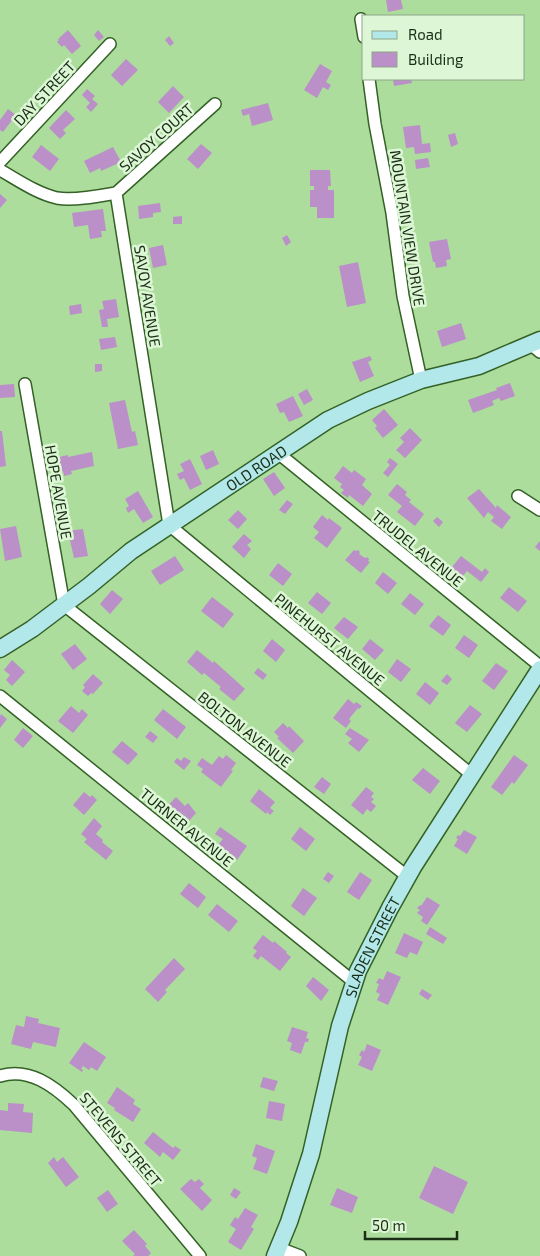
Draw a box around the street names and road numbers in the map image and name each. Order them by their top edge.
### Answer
street label: DAY STREET [10,57,79,129]
street label: SAVOY COURT [115,99,197,175]
street label: MOUNTAIN VIEW DRIVE [387,149,429,307]
street label: SAVOY AVENUE [131,244,165,348]
street label: OLD ROAD [222,441,290,495]
street label: HOPE AVENUE [42,443,76,541]
street label: TRUDEL AVENUE [369,506,467,590]
street label: PINEHURST AVENUE [271,589,389,689]
street label: BOLTON AVENUE [195,687,295,771]
street label: TURNER AVENUE [137,784,237,870]
street label: SLADEN STREET [341,893,404,1000]
street label: STEVENS STREET [76,1088,166,1190]

